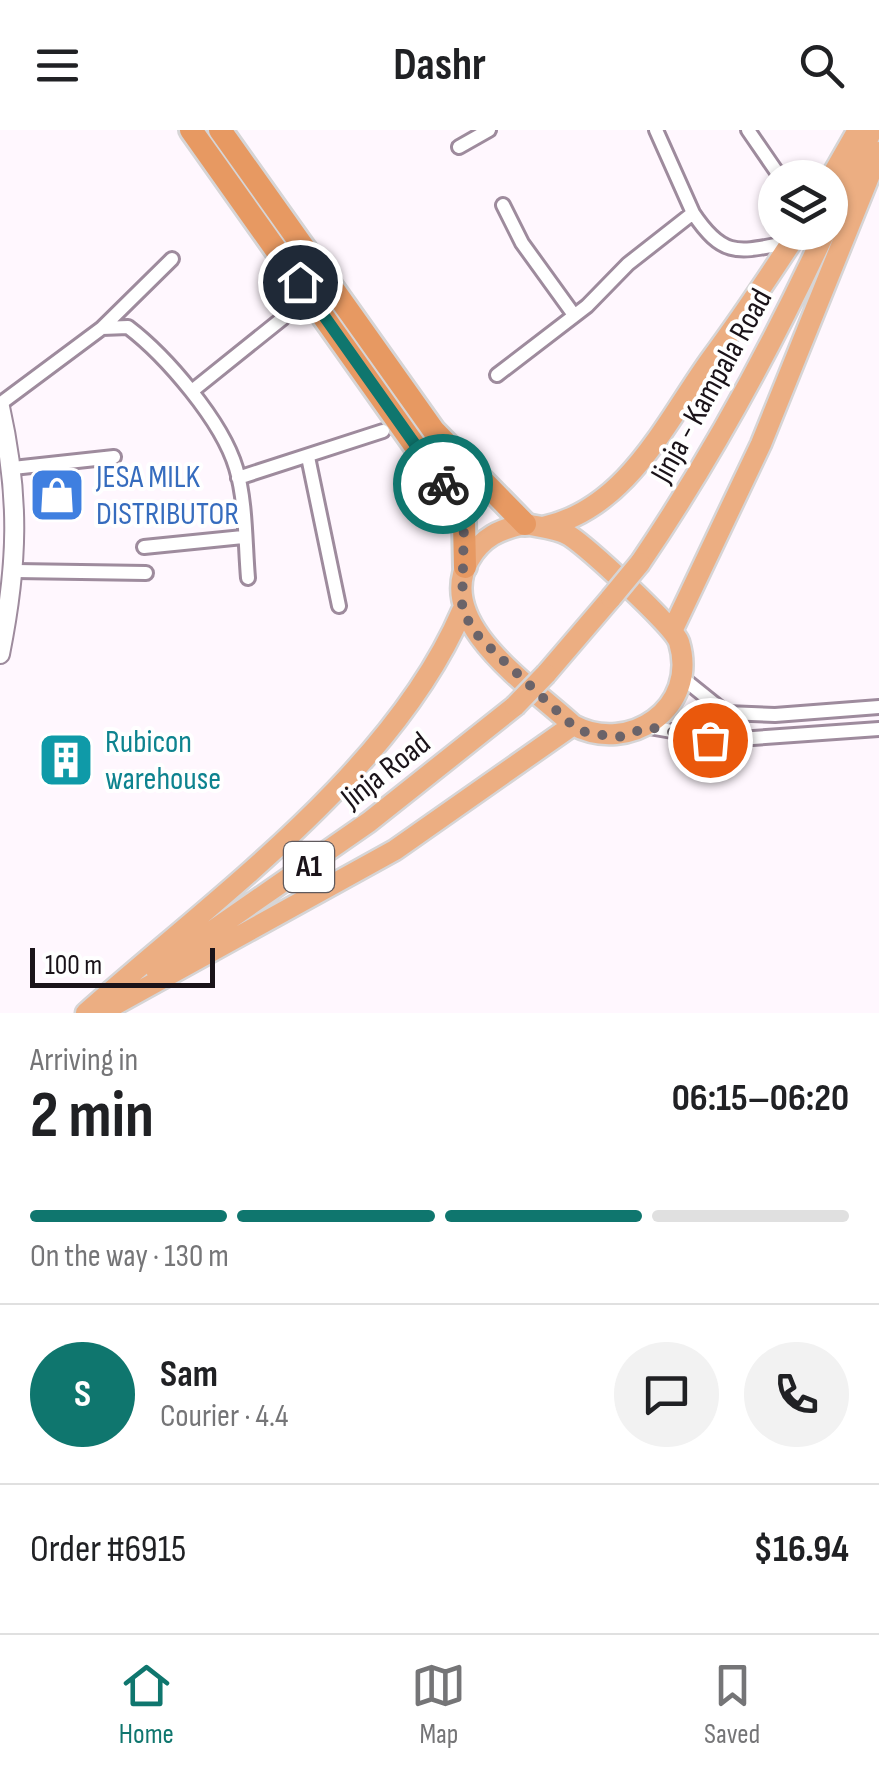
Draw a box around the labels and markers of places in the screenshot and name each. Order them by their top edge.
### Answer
pin [258,240,343,325]
place label: JESA MILK DISTRIBUTOR [95,458,239,534]
shop icon: JESA MILK DISTRIBUTOR [27,465,87,525]
pin [668,698,753,783]
place label: Rubicon warehouse [105,723,221,799]
building icon: Rubicon warehouse [36,730,96,790]

